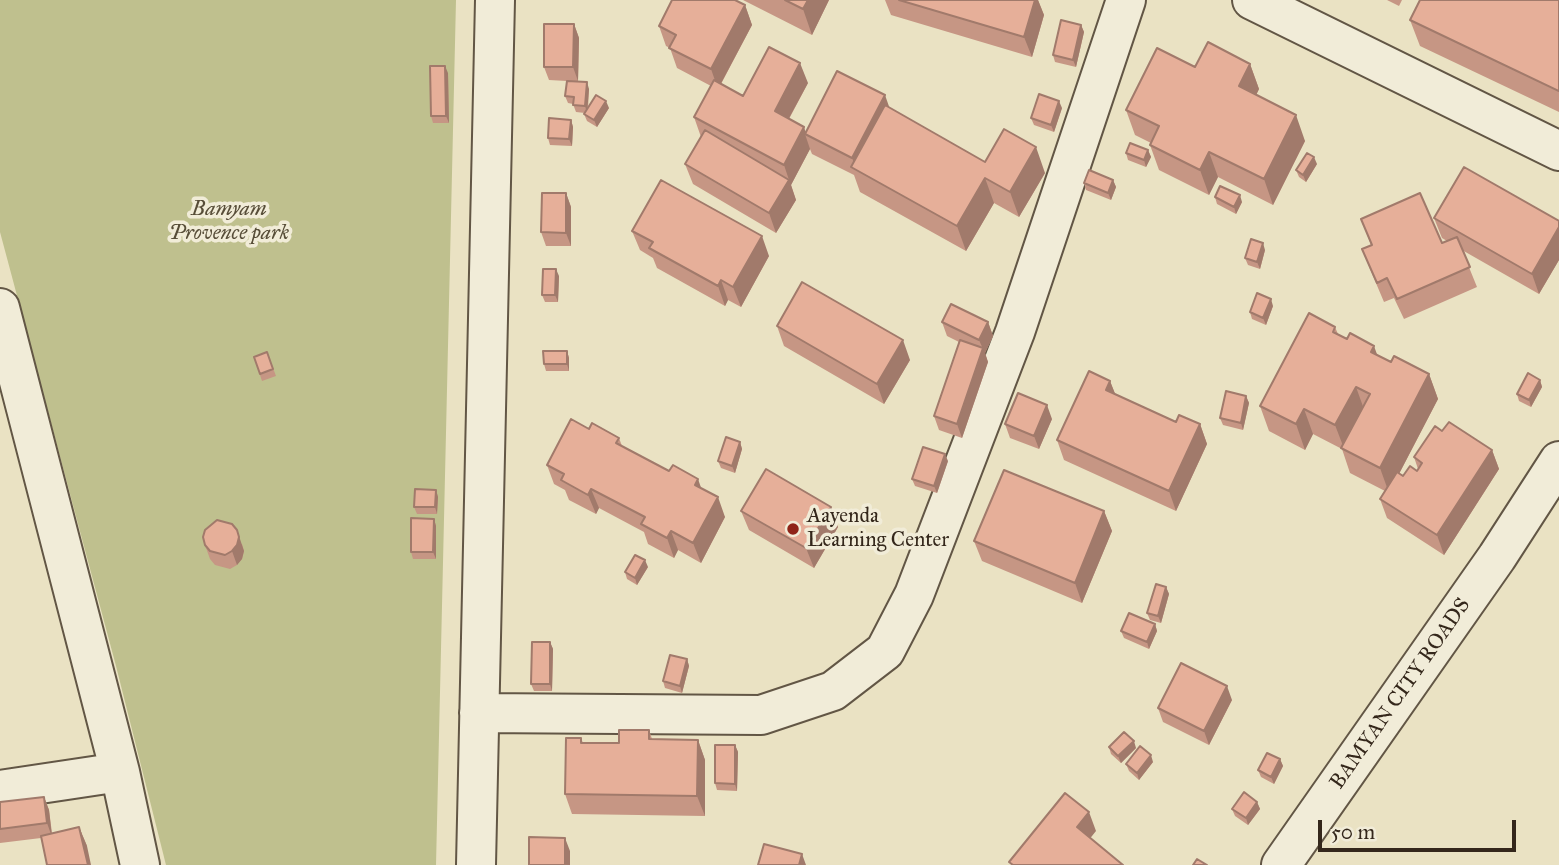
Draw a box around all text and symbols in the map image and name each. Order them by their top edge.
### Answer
park label: Bamyam Provence park [169,197,289,247]
place label: Aayenda Learning Center [807,504,949,554]
marker: Aayenda Learning Center [785,521,801,537]
street label: BAMYAN CITY ROADS [1325,594,1477,794]
scale bar [1321,806,1519,850]
text: 50 m [1331,819,1375,845]

